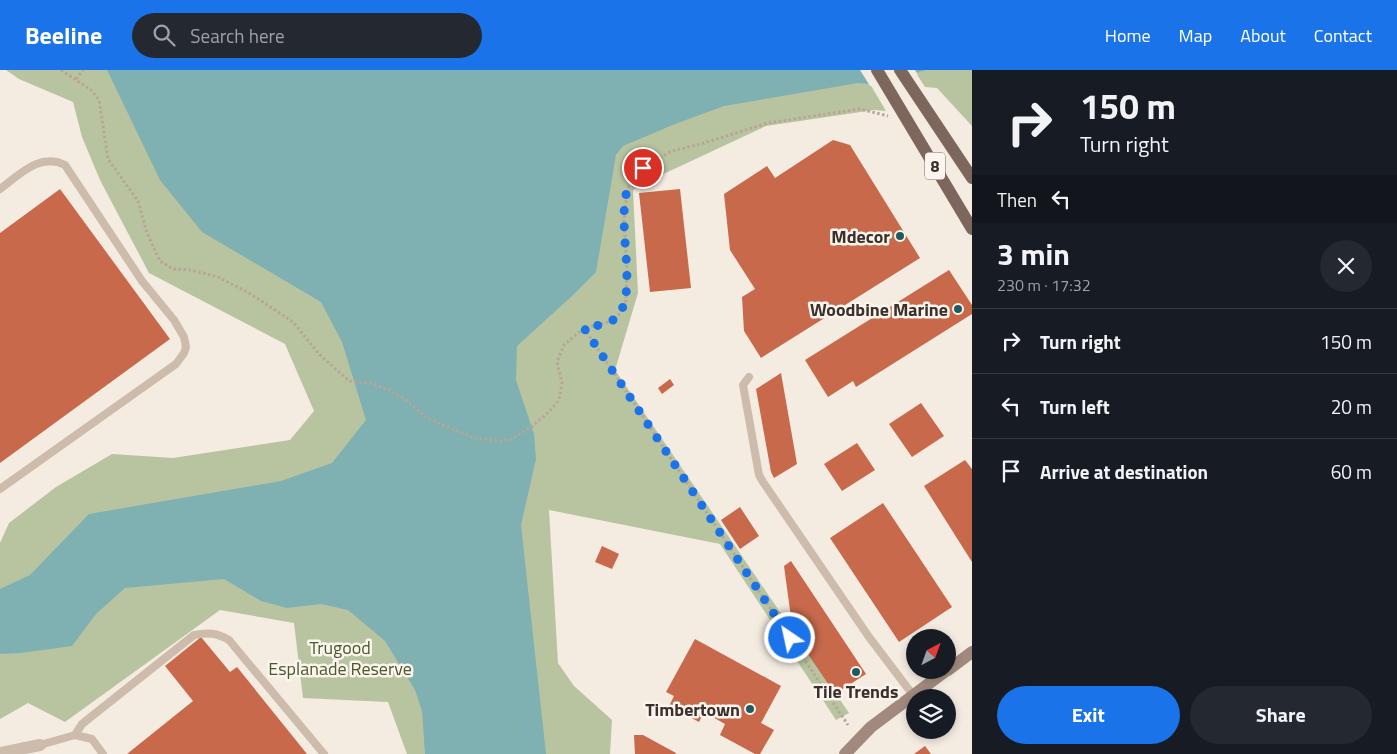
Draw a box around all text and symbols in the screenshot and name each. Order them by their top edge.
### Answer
search box [132,13,482,58]
text: Beeline [25,17,102,53]
icon: search [150,21,178,49]
text: Search here [190,21,285,50]
text: Home [1105,22,1151,49]
text: Map [1179,22,1212,49]
text: About [1240,22,1286,49]
text: Contact [1314,22,1372,49]
text: 150 m [1080,79,1176,133]
icon: right [997,90,1062,155]
text: Turn right [1080,127,1169,161]
pin [622,147,664,189]
road number: 8 [925,152,945,180]
icon: arrive [629,154,657,182]
text: Then [997,185,1037,214]
icon: left [1047,185,1075,213]
place label: Mdecor [831,223,890,250]
marker: Mdecor [894,230,906,242]
text: 3 min [997,231,1070,277]
button: close [1320,240,1372,292]
text: 230 m · 17:32 [997,273,1091,297]
place label: Woodbine Marine [810,296,948,323]
marker: Woodbine Marine [952,303,964,315]
icon: right [997,327,1025,355]
text: Turn right [1040,327,1121,356]
text: 150 m [1320,327,1372,356]
icon: left [997,392,1025,420]
text: Turn left [1040,392,1110,421]
text: 20 m [1331,392,1372,421]
icon: arrive [997,457,1025,485]
text: Arrive at destination [1040,457,1208,486]
text: 60 m [1331,457,1372,486]
position arrow [763,611,815,663]
north arrow [906,629,956,679]
map controls [906,629,956,739]
park label: Trugood Esplanade Reserve [268,634,412,682]
marker: Tile Trends [850,666,862,678]
place label: Tile Trends [814,678,898,705]
button: Exit [997,686,1180,744]
button: Share [1190,686,1372,744]
button: layers [906,689,956,739]
place label: Timbertown [645,696,740,723]
marker: Timbertown [744,703,756,715]

